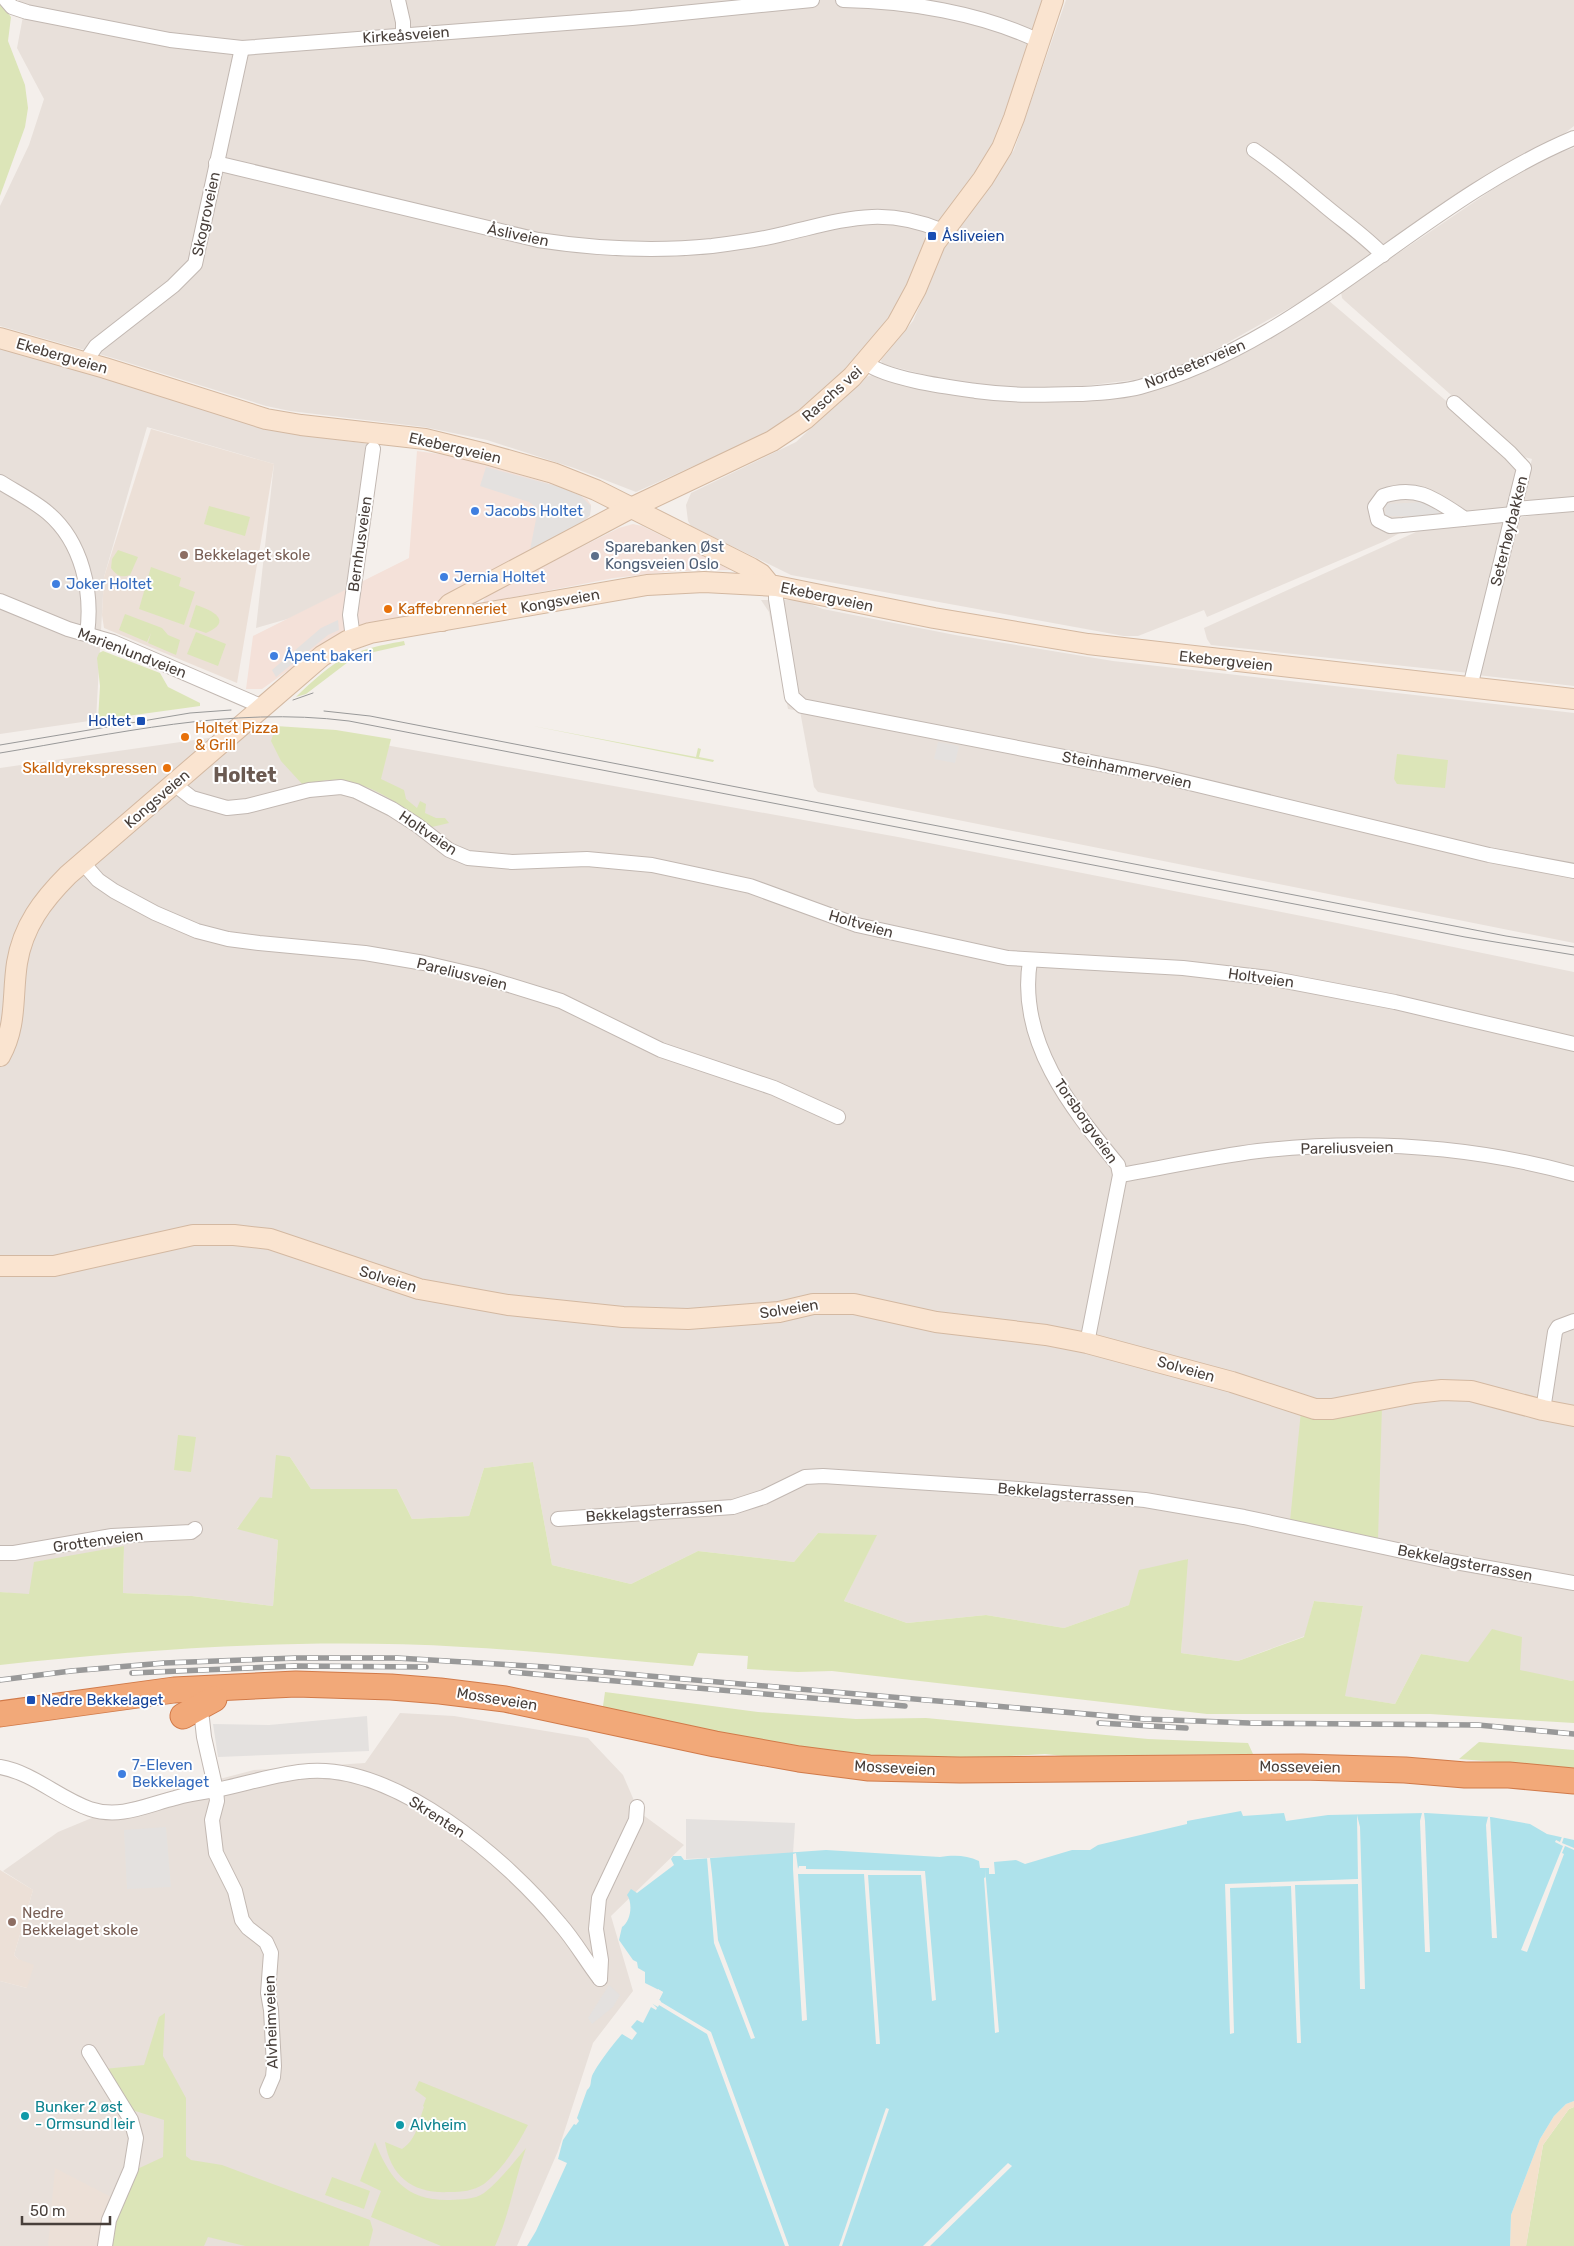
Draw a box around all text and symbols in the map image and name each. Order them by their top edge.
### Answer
street label: Kirkeåsveien [362,23,450,47]
street label: Skogroveien [188,170,224,258]
street label: Åsliveien [486,220,550,250]
place label: Åsliveien [942,227,1005,245]
marker: Åsliveien [926,230,938,242]
street label: Ekebergveien [14,334,110,378]
street label: Nordseterveien [1142,336,1248,392]
street label: Raschs vei [798,362,866,426]
street label: Ekebergveien [407,429,503,467]
street label: Seterhøybakken [1487,474,1531,588]
street label: Bernhusveien [344,495,376,593]
place label: Jacobs Holtet [485,502,583,520]
marker: Jacobs Holtet [469,505,481,517]
place label: Sparebanken Øst Kongsveien Oslo [605,538,724,573]
place label: Bekkelaget skole [194,546,310,564]
marker: Bekkelaget skole [178,549,190,561]
marker: Sparebanken Øst Kongsveien Oslo [589,550,601,562]
place label: Jernia Holtet [454,568,545,586]
marker: Jernia Holtet [438,571,450,583]
place label: Joker Holtet [66,575,152,593]
marker: Joker Holtet [50,578,62,590]
street label: Ekebergveien [779,578,875,616]
street label: Kongsveien [519,585,601,617]
place label: Kaffebrenneriet [398,600,507,618]
marker: Kaffebrenneriet [382,603,394,615]
street label: Marienlundveien [75,624,189,682]
place label: Åpent bakeri [284,647,372,665]
street label: Ekebergveien [1178,647,1274,675]
marker: Åpent bakeri [268,650,280,662]
place label: Holtet [88,712,131,730]
marker: Holtet [135,715,147,727]
place label: Holtet Pizza & Grill [195,719,279,754]
marker: Holtet Pizza & Grill [179,731,191,743]
street label: Steinhammerveien [1061,747,1193,793]
place label: Skalldyrekspressen [22,759,157,777]
marker: Skalldyrekspressen [161,762,173,774]
district label: Holtet [213,763,277,787]
street label: Kongsveien [121,766,193,832]
street label: Holtveien [395,807,461,859]
street label: Holtveien [827,906,895,942]
street label: Pareliusveien [415,954,509,994]
street label: Holtveien [1227,964,1295,992]
street label: Torsborgveien [1050,1075,1122,1167]
street label: Pareliusveien [1300,1138,1394,1158]
street label: Solveien [357,1262,419,1296]
street label: Solveien [758,1295,820,1323]
street label: Solveien [1155,1352,1217,1386]
street label: Bekkelagsterrassen [997,1479,1135,1509]
street label: Bekkelagsterrassen [585,1498,723,1526]
street label: Grottenveien [52,1526,144,1556]
street label: Bekkelagsterrassen [1396,1541,1534,1585]
street label: Mosseveien [455,1684,539,1714]
place label: Nedre Bekkelaget [41,1691,164,1709]
marker: Nedre Bekkelaget [25,1694,37,1706]
place label: 7-Eleven Bekkelaget [132,1756,209,1791]
street label: Mosseveien [854,1757,936,1779]
street label: Mosseveien [1259,1757,1341,1777]
marker: 7-Eleven Bekkelaget [116,1768,128,1780]
street label: Skrenten [406,1792,468,1842]
place label: Nedre Bekkelaget skole [22,1904,138,1939]
marker: Nedre Bekkelaget skole [6,1916,18,1928]
street label: Alvheimveien [260,1975,282,2069]
place label: Bunker 2 øst - Ormsund leir [35,2098,135,2133]
marker: Bunker 2 øst - Ormsund leir [19,2110,31,2122]
place label: Alvheim [410,2116,467,2134]
marker: Alvheim [394,2119,406,2131]
scale bar [22,2194,110,2226]
text: 50 m [30,2202,65,2220]

